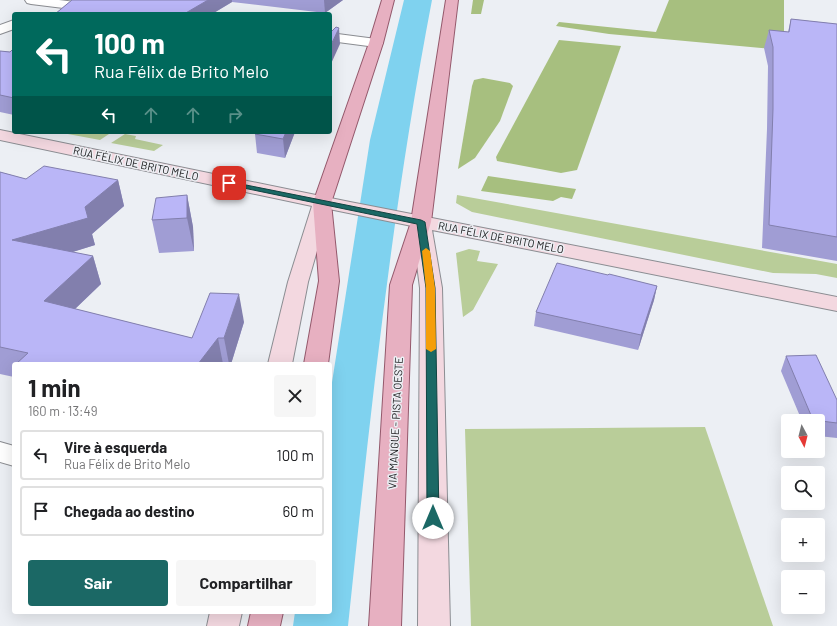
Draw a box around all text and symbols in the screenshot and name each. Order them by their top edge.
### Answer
text: 100 m [94,26,165,60]
icon: left [28,28,80,80]
text: Rua Félix de Brito Melo [94,60,269,82]
icon: left [98,104,120,126]
icon: ahead [140,104,162,126]
icon: ahead [182,104,204,126]
icon: right [224,104,246,126]
street label: RUA FÉLIX DE BRITO MELO [72,143,200,183]
pin [212,166,246,200]
icon: arrive [218,172,240,194]
street label: RUA FÉLIX DE BRITO MELO [437,218,565,256]
street label: VIA MANGUE - PISTA OESTE [385,356,405,489]
text: 1 min [28,373,81,402]
button: close [274,375,316,417]
text: 160 m · 13:49 [28,403,97,419]
north arrow [781,414,825,458]
map controls [781,414,825,614]
text: Vire à esquerda [64,438,167,456]
icon: left [30,444,52,466]
text: 100 m [276,446,314,464]
text: Rua Félix de Brito Melo [64,456,190,472]
button: search [781,466,825,510]
position arrow [412,497,454,539]
icon: arrive [30,500,52,522]
text: Chegada ao destino [64,502,195,520]
text: 60 m [282,502,314,520]
button: + [781,518,825,562]
button: Sair [28,560,168,606]
button: Compartilhar [176,560,316,606]
button: − [781,570,825,614]

